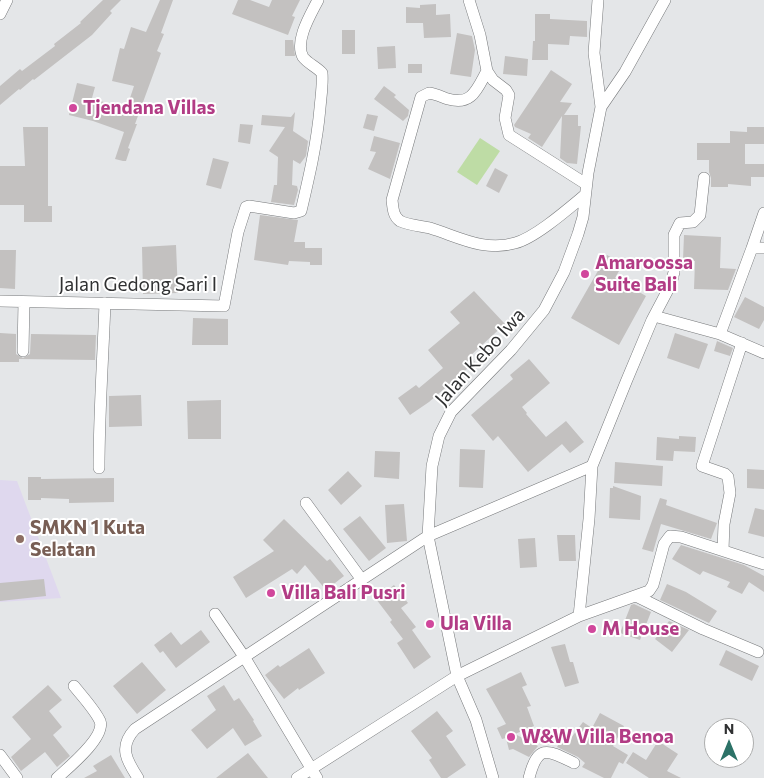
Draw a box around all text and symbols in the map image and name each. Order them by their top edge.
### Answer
place label: Tjendana Villas [83,97,215,119]
marker: Tjendana Villas [67,102,79,114]
place label: Amaroossa Suite Bali [595,252,693,296]
marker: Amaroossa Suite Bali [579,268,591,280]
street label: Jalan Gedong Sari I [59,274,217,296]
street label: Jalan Kebo Iwa [430,304,530,410]
place label: SMKN 1 Kuta Selatan [30,517,145,561]
marker: SMKN 1 Kuta Selatan [14,533,26,545]
place label: Villa Bali Pusri [281,582,406,604]
marker: Villa Bali Pusri [265,587,277,599]
place label: Ula Villa [440,613,512,635]
marker: Ula Villa [424,618,436,630]
place label: M House [602,618,679,640]
marker: M House [586,623,598,635]
north arrow [704,718,754,768]
text: N [724,720,734,737]
place label: W&W Villa Benoa [521,726,674,748]
marker: W&W Villa Benoa [505,731,517,743]

